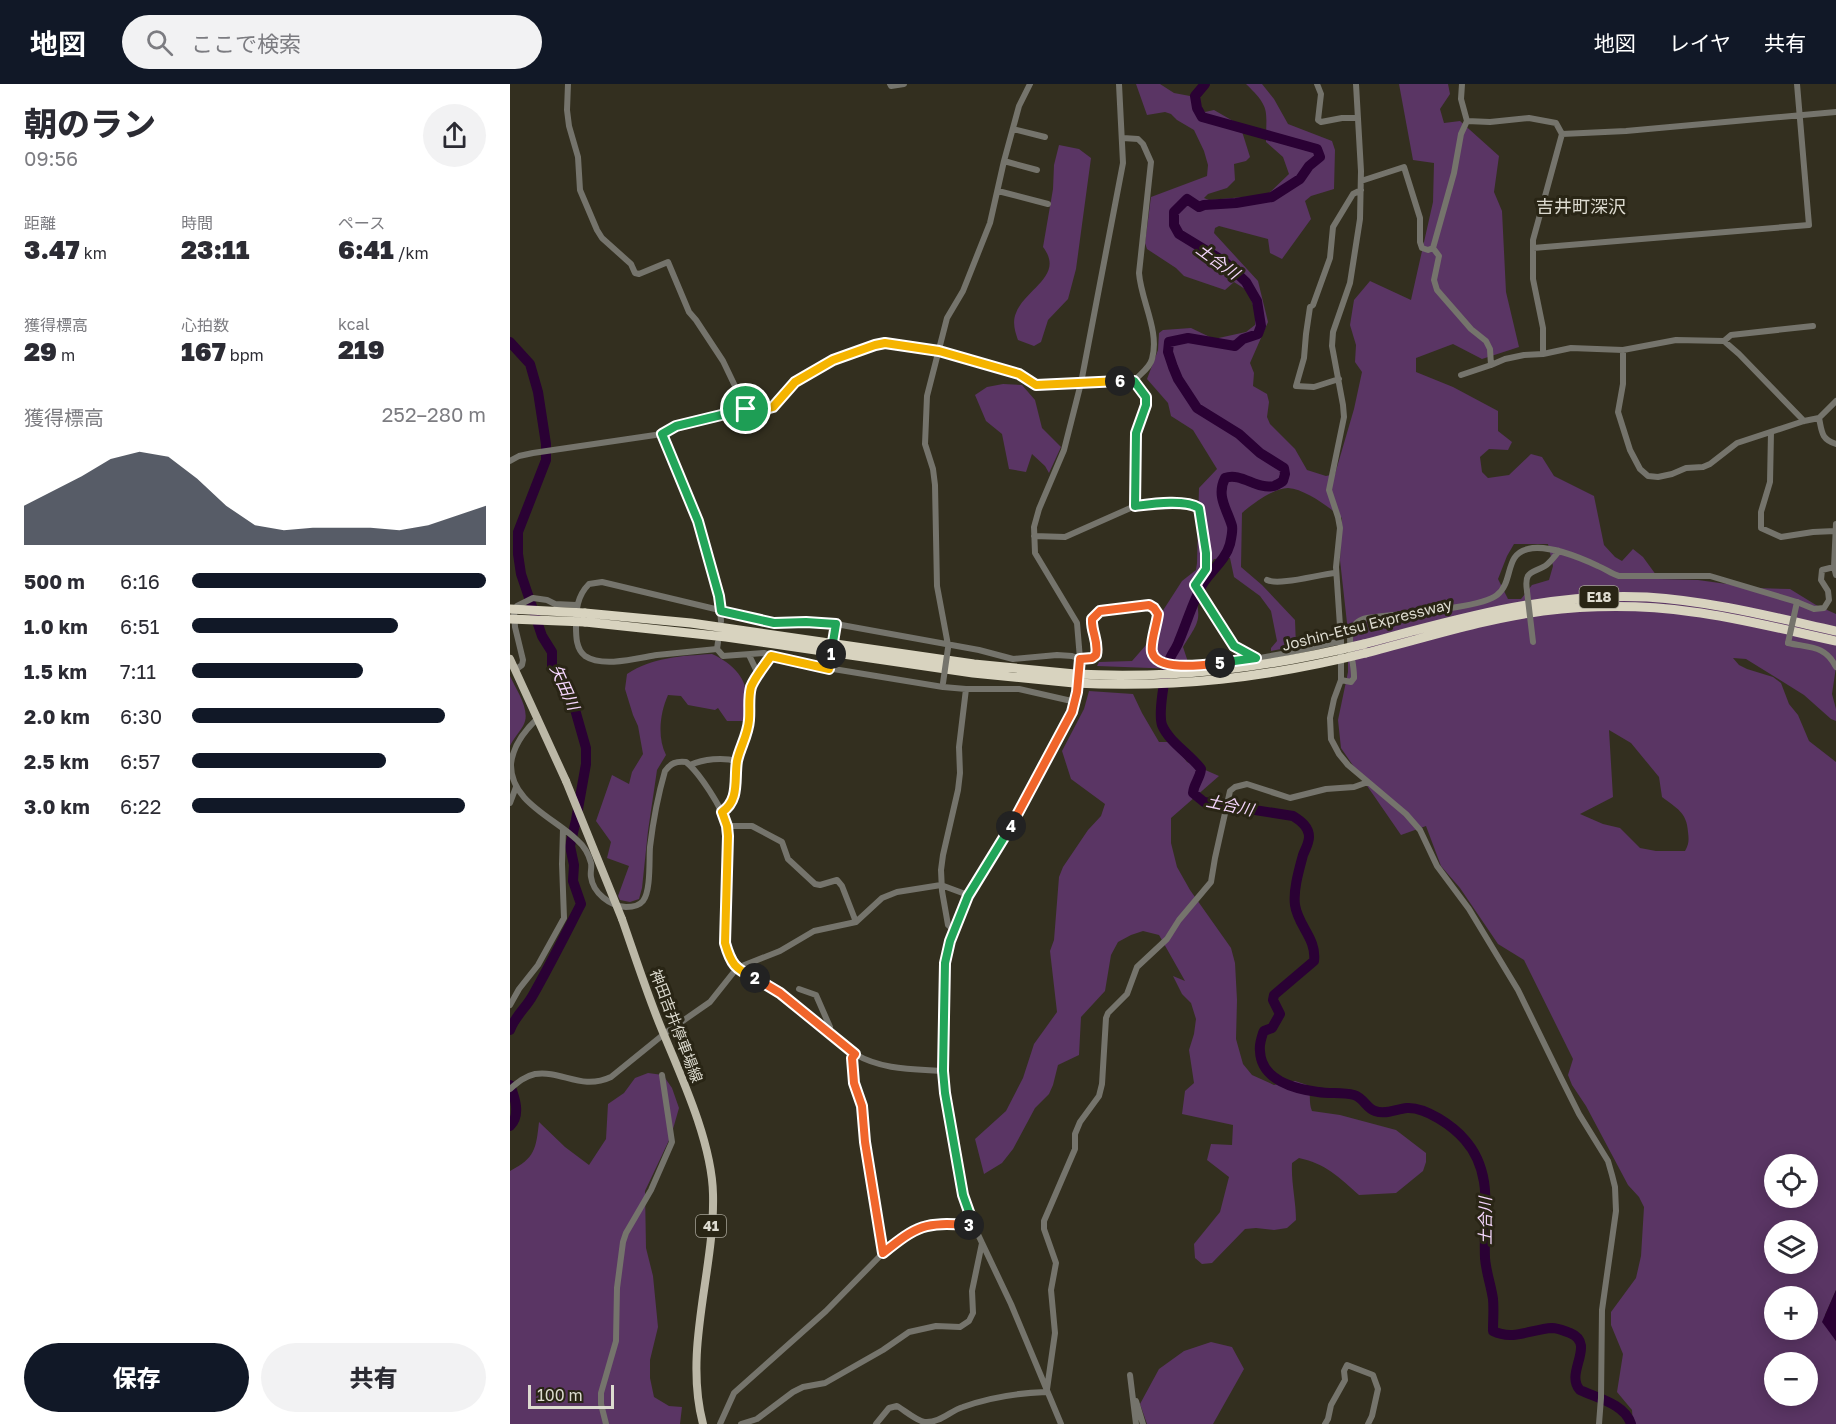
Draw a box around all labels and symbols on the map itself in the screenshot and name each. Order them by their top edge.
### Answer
district label: 吉井町深沢 [1536,195,1626,217]
water label: 土合川 [1193,239,1245,284]
pin: 6 [1105,366,1135,396]
pin [720,383,771,434]
road number: E18 [1580,586,1618,608]
street label: Joshin-Etsu Expressway [1280,594,1454,654]
pin: 1 [816,639,846,669]
pin: 5 [1205,648,1235,678]
water label: 矢田川 [546,661,585,715]
water label: 土合川 [1204,790,1258,820]
pin: 4 [996,811,1026,841]
pin: 2 [740,963,770,993]
street label: 神田吉井停車場線 [647,966,707,1085]
water label: 土合川 [1475,1195,1495,1245]
pin: 3 [954,1210,984,1240]
road number: 41 [696,1215,726,1237]
scale bar [528,1382,614,1410]

